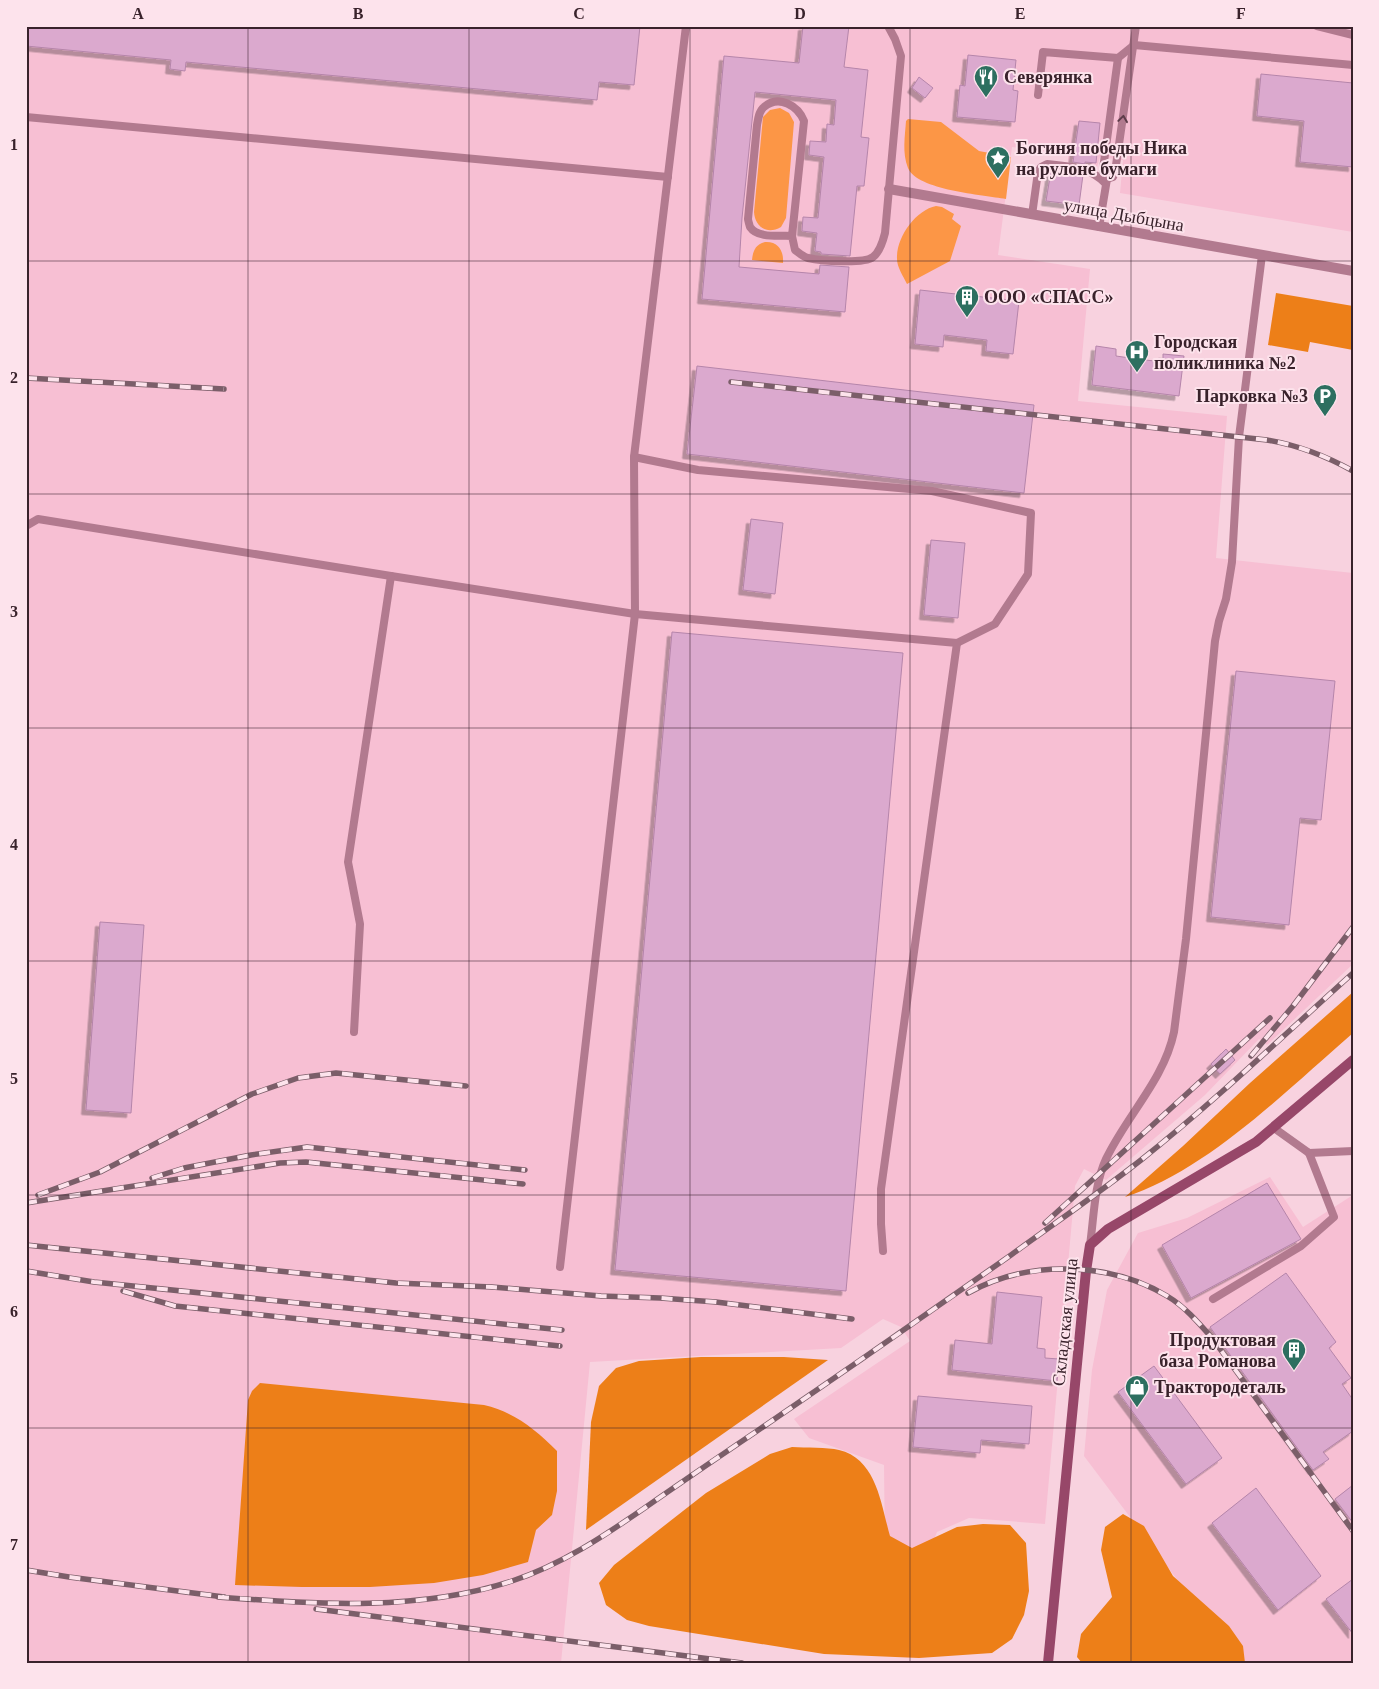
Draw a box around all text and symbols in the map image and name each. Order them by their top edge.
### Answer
text: A [132,5,144,22]
text: B [353,5,364,22]
text: C [573,5,585,22]
text: D [794,5,806,22]
text: E [1015,5,1025,22]
text: F [1236,5,1246,22]
restaurant icon: Северянка [973,64,999,98]
place label: Северянка [1004,67,1092,87]
one-way arrow [1118,114,1128,123]
text: 1 [10,136,18,153]
place label: Богиня победы Ника на рулоне бумаги [1016,138,1187,179]
place icon: Богиня победы Ника на рулоне бумаги [985,145,1011,179]
street label: улица Дыбцына [1062,195,1186,235]
building icon: ООО «СПАСС» [954,284,980,318]
place label: ООО «СПАСС» [984,287,1114,307]
place label: Городская поликлиника №2 [1154,332,1296,373]
hospital icon: Городская поликлиника №2 [1124,339,1150,373]
text: 2 [10,369,18,386]
parking icon: Парковка №3 [1312,383,1338,417]
place label: Парковка №3 [1196,386,1308,406]
text: 3 [10,603,18,620]
text: 4 [10,836,18,853]
text: 5 [10,1070,18,1087]
street label: Складская улица [1048,1257,1082,1387]
text: 6 [10,1303,18,1320]
place label: Продуктовая база Романова [1159,1330,1276,1371]
building icon: Продуктовая база Романова [1281,1337,1307,1371]
shop icon: Трактородеталь [1124,1374,1150,1408]
place label: Трактородеталь [1154,1377,1286,1397]
text: 7 [10,1536,18,1553]

